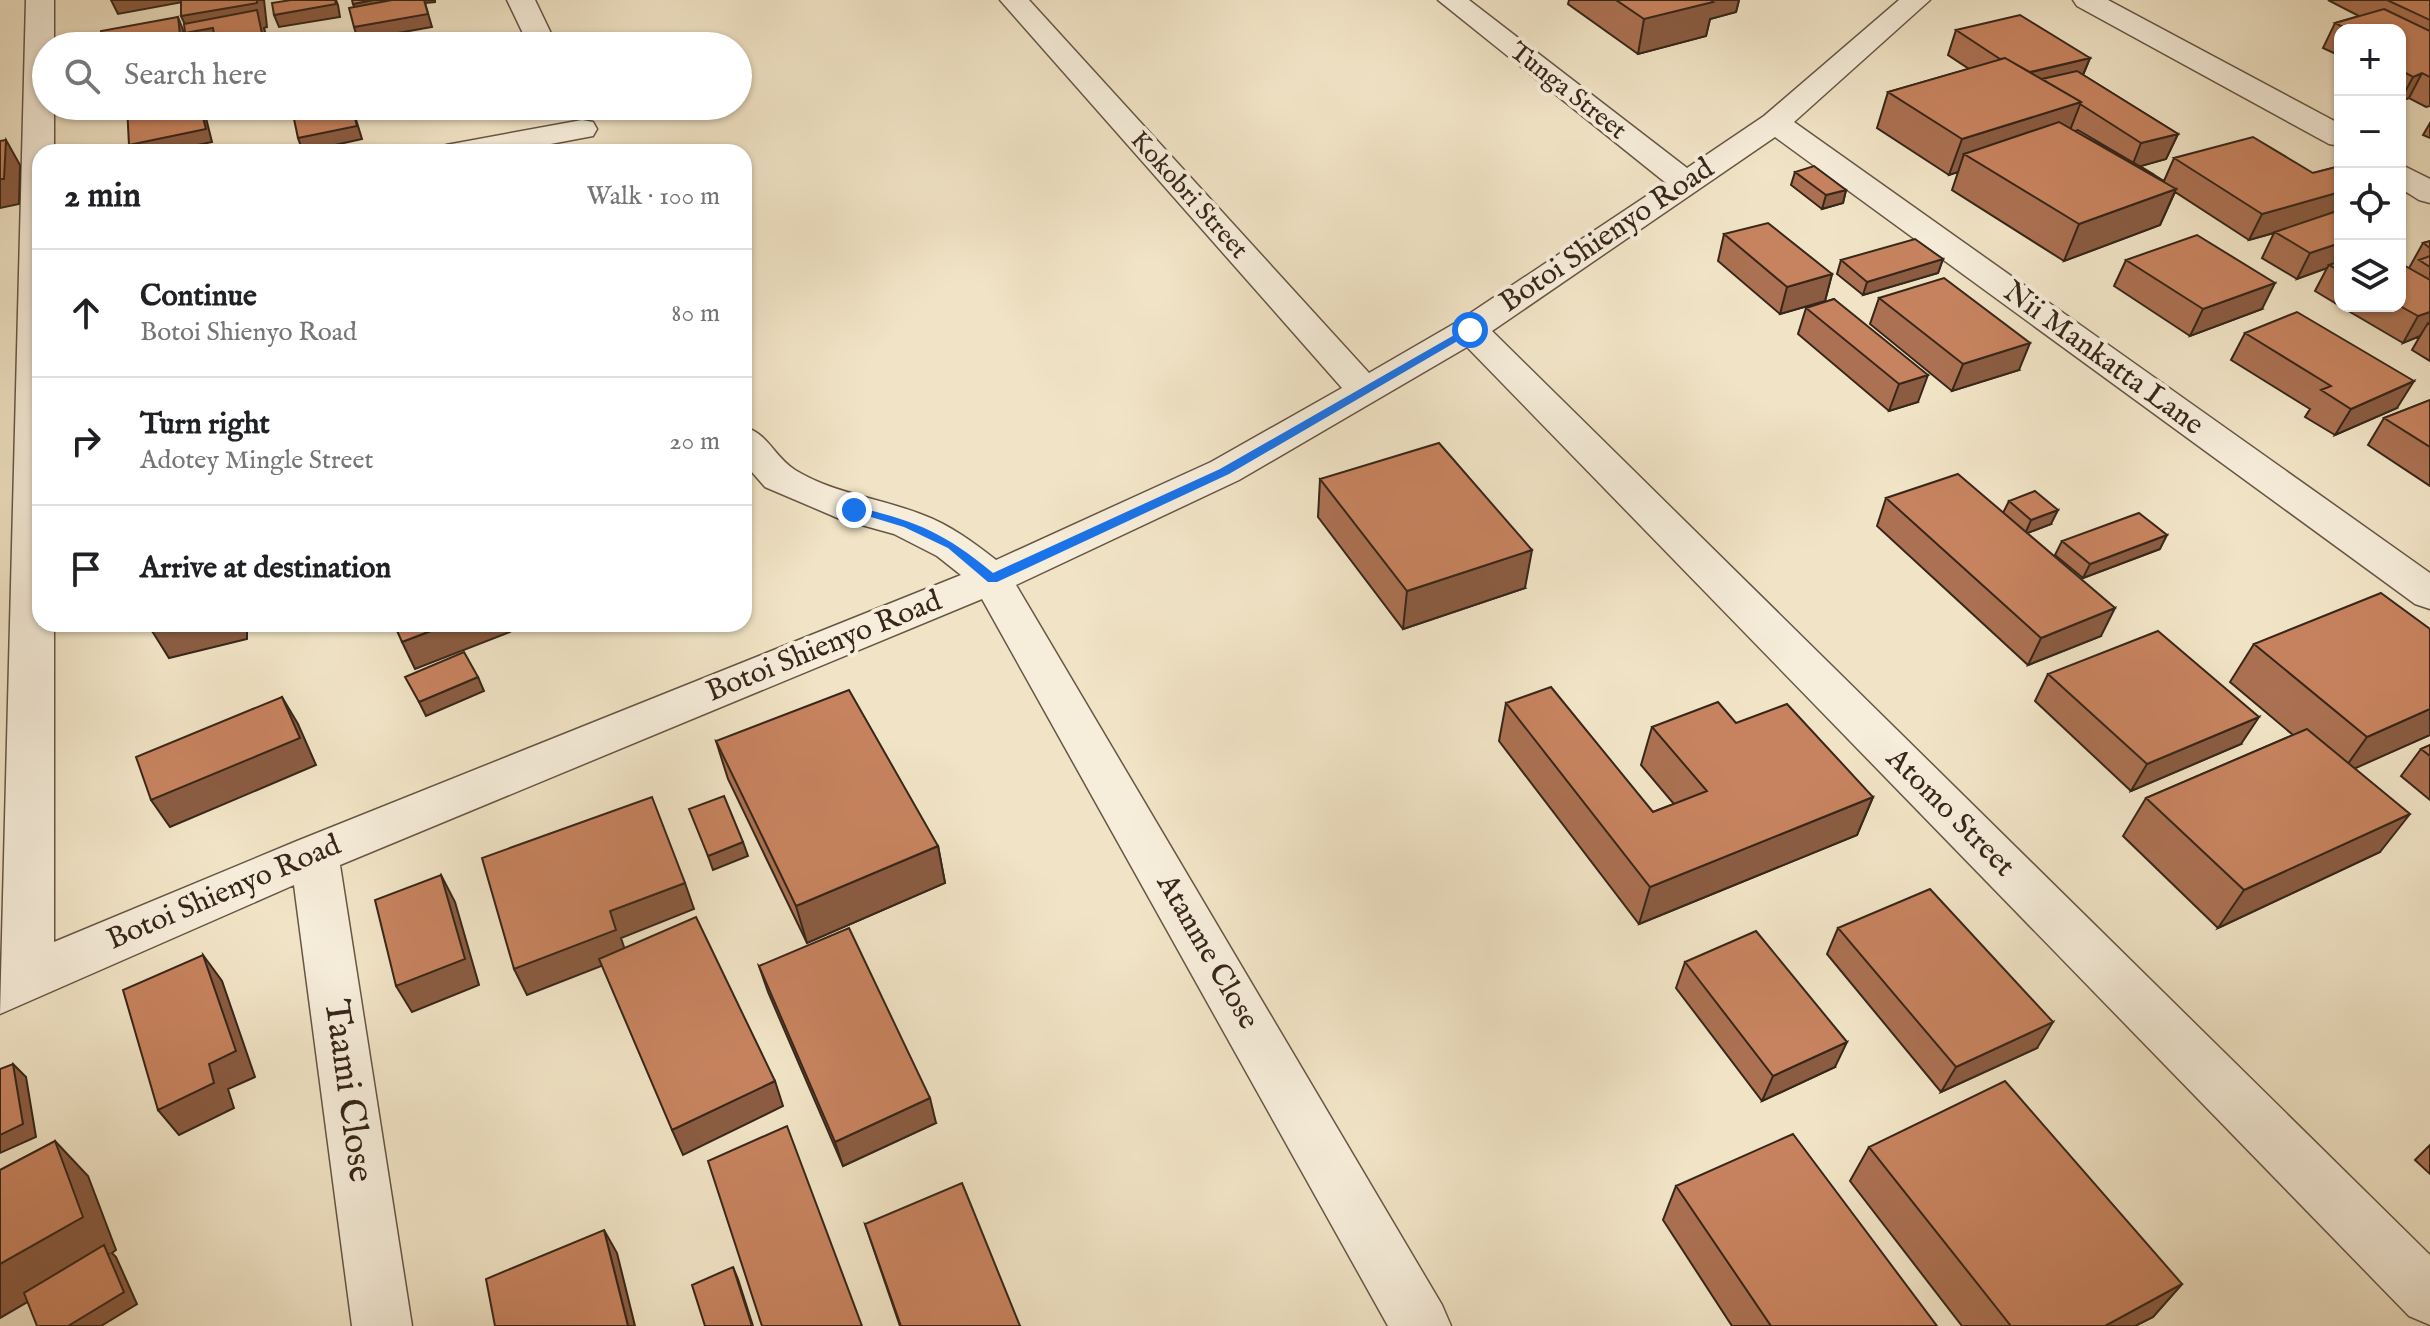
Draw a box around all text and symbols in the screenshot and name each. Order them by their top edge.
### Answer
map controls [2334,24,2406,312]
button: + [2334,24,2406,96]
search box [32,32,752,120]
street label: Tunga Street [1503,35,1633,147]
icon: search [60,54,104,98]
text: Search here [124,57,267,95]
button: − [2334,96,2406,168]
street label: Kokobri Street [1123,124,1255,266]
street label: Botoi Shienyo Road [1493,150,1722,322]
button: locate [2334,168,2406,240]
text: 2 min [64,175,141,218]
text: Walk · 100 m [587,180,720,213]
button: layers [2334,240,2406,312]
street label: Nii Mankatta Lane [1995,273,2211,445]
text: Continue [140,278,257,316]
icon: ahead [64,291,108,335]
text: 80 m [671,297,720,330]
route start [1452,312,1488,348]
text: Botoi Shienyo Road [140,316,357,349]
text: Turn right [140,406,270,444]
icon: right [64,419,108,463]
text: 20 m [669,425,720,458]
text: Adotey Mingle Street [140,444,373,477]
route end [836,492,872,528]
icon: arrive [64,547,108,591]
text: Arrive at destination [140,550,391,588]
street label: Botoi Shienyo Road [701,582,948,712]
street label: Atomo Street [1877,740,2022,885]
street label: Botoi Shienyo Road [101,826,348,959]
street label: Atanme Close [1147,867,1267,1036]
street label: Taami Close [312,997,384,1185]

